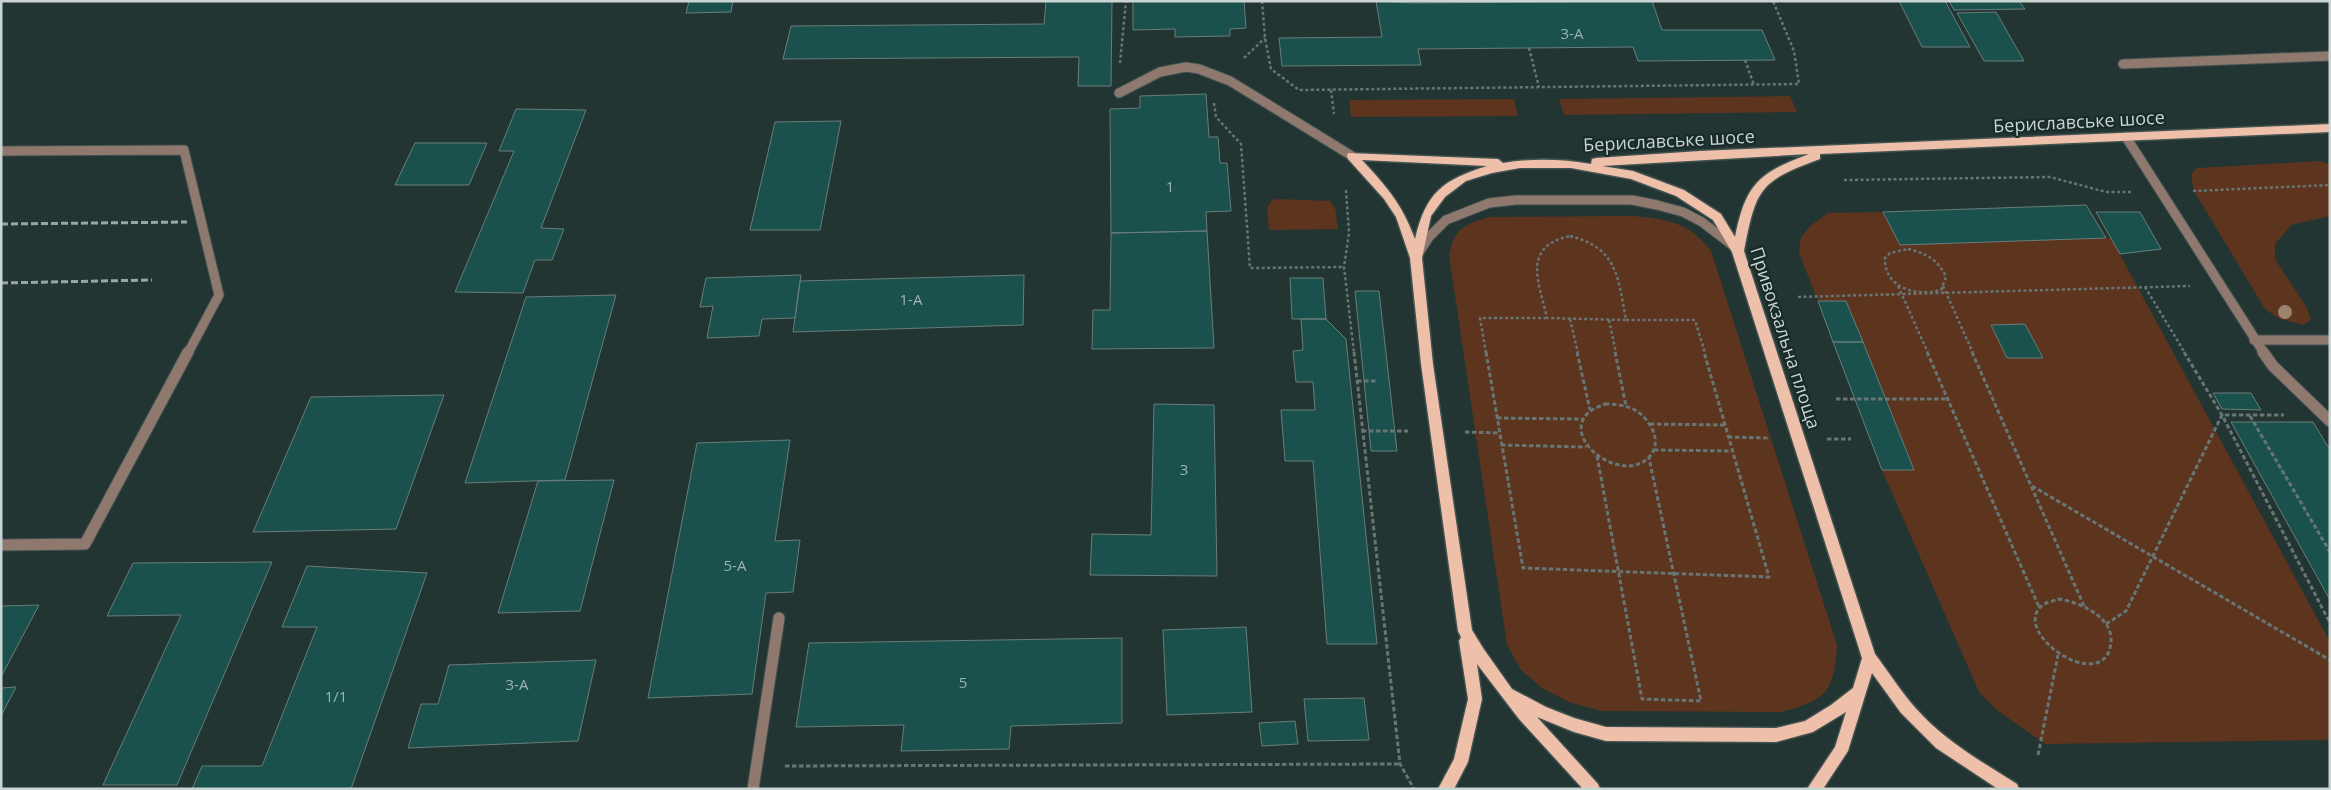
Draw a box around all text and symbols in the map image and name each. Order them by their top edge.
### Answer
house number: 3-А [1561,23,1584,43]
street label: Бериславське шосе [1993,105,2165,137]
street label: Бериславське шосе [1583,124,1755,156]
house number: 1 [1166,176,1174,196]
street label: Привокзальна площа [1745,244,1827,432]
house number: 1-А [900,289,923,309]
house number: 3 [1180,459,1188,479]
house number: 5-А [724,555,747,575]
house number: 5 [959,672,967,692]
house number: 3-А [506,674,529,694]
house number: 1/1 [325,686,347,706]

